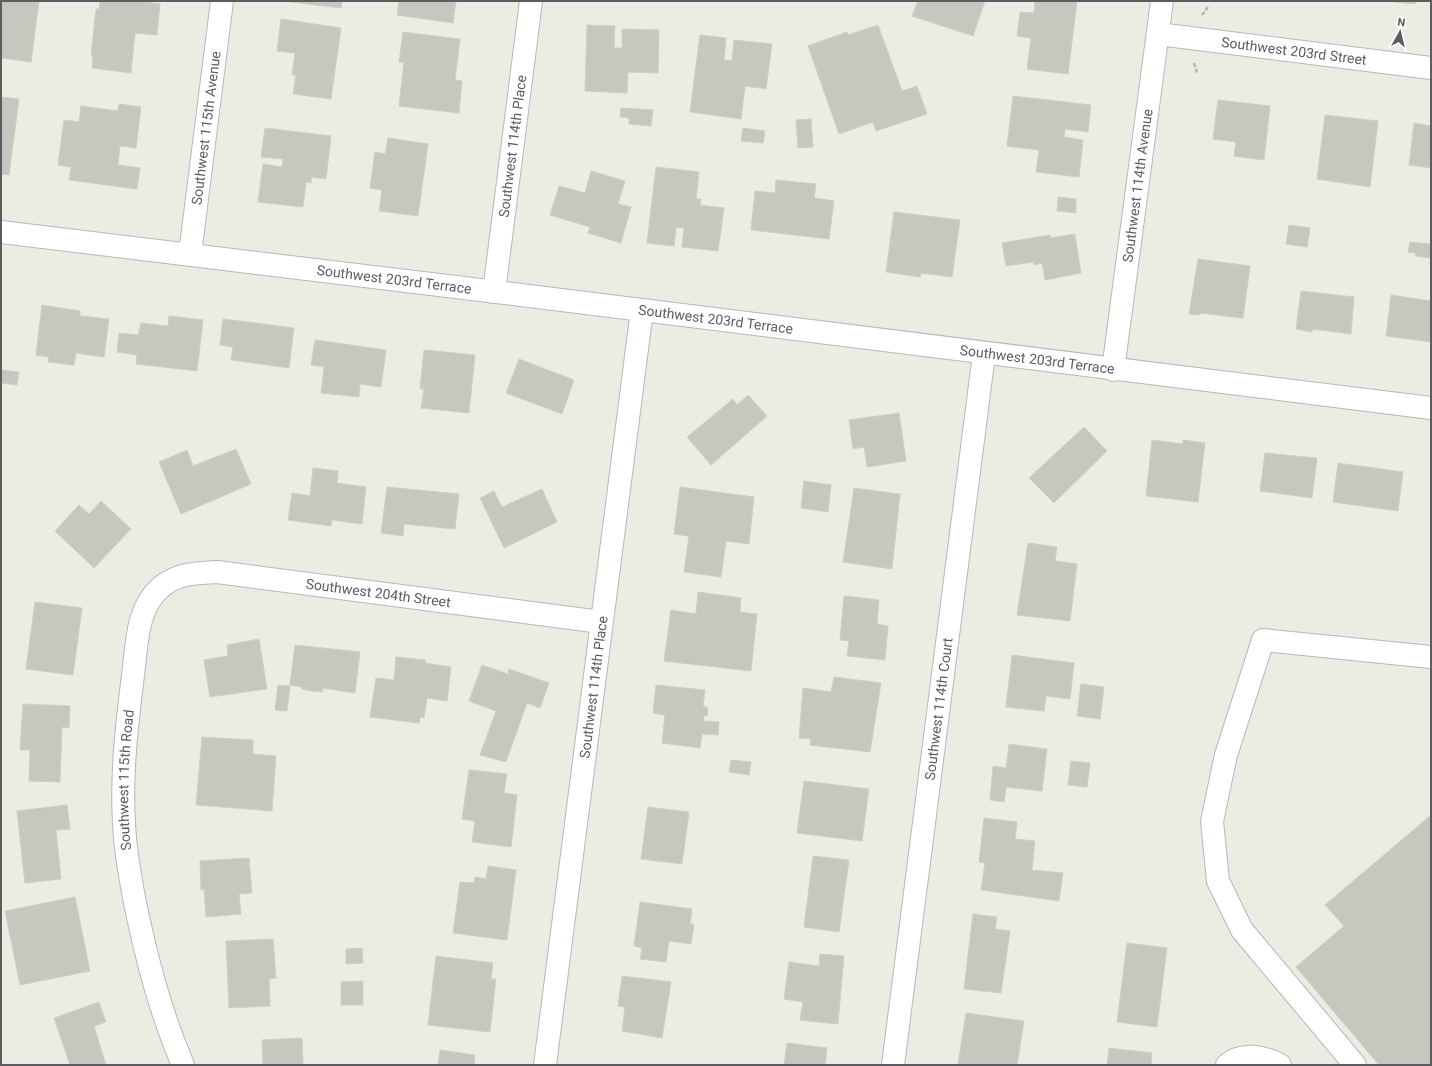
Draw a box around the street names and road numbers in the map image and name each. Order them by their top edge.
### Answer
street label: Southwest 203rd Street [1220,34,1368,68]
street label: Southwest 115th Avenue [188,50,224,206]
street label: Southwest 114th Place [496,74,530,218]
street label: Southwest 114th Avenue [1119,108,1156,263]
street label: Southwest 203rd Terrace [316,262,472,297]
street label: Southwest 203rd Terrace [637,302,794,337]
street label: Southwest 203rd Terrace [959,342,1115,377]
street label: Southwest 204th Street [305,576,452,610]
street label: Southwest 114th Place [576,615,611,759]
street label: Southwest 114th Court [922,636,956,781]
street label: Southwest 115th Road [115,709,137,851]

